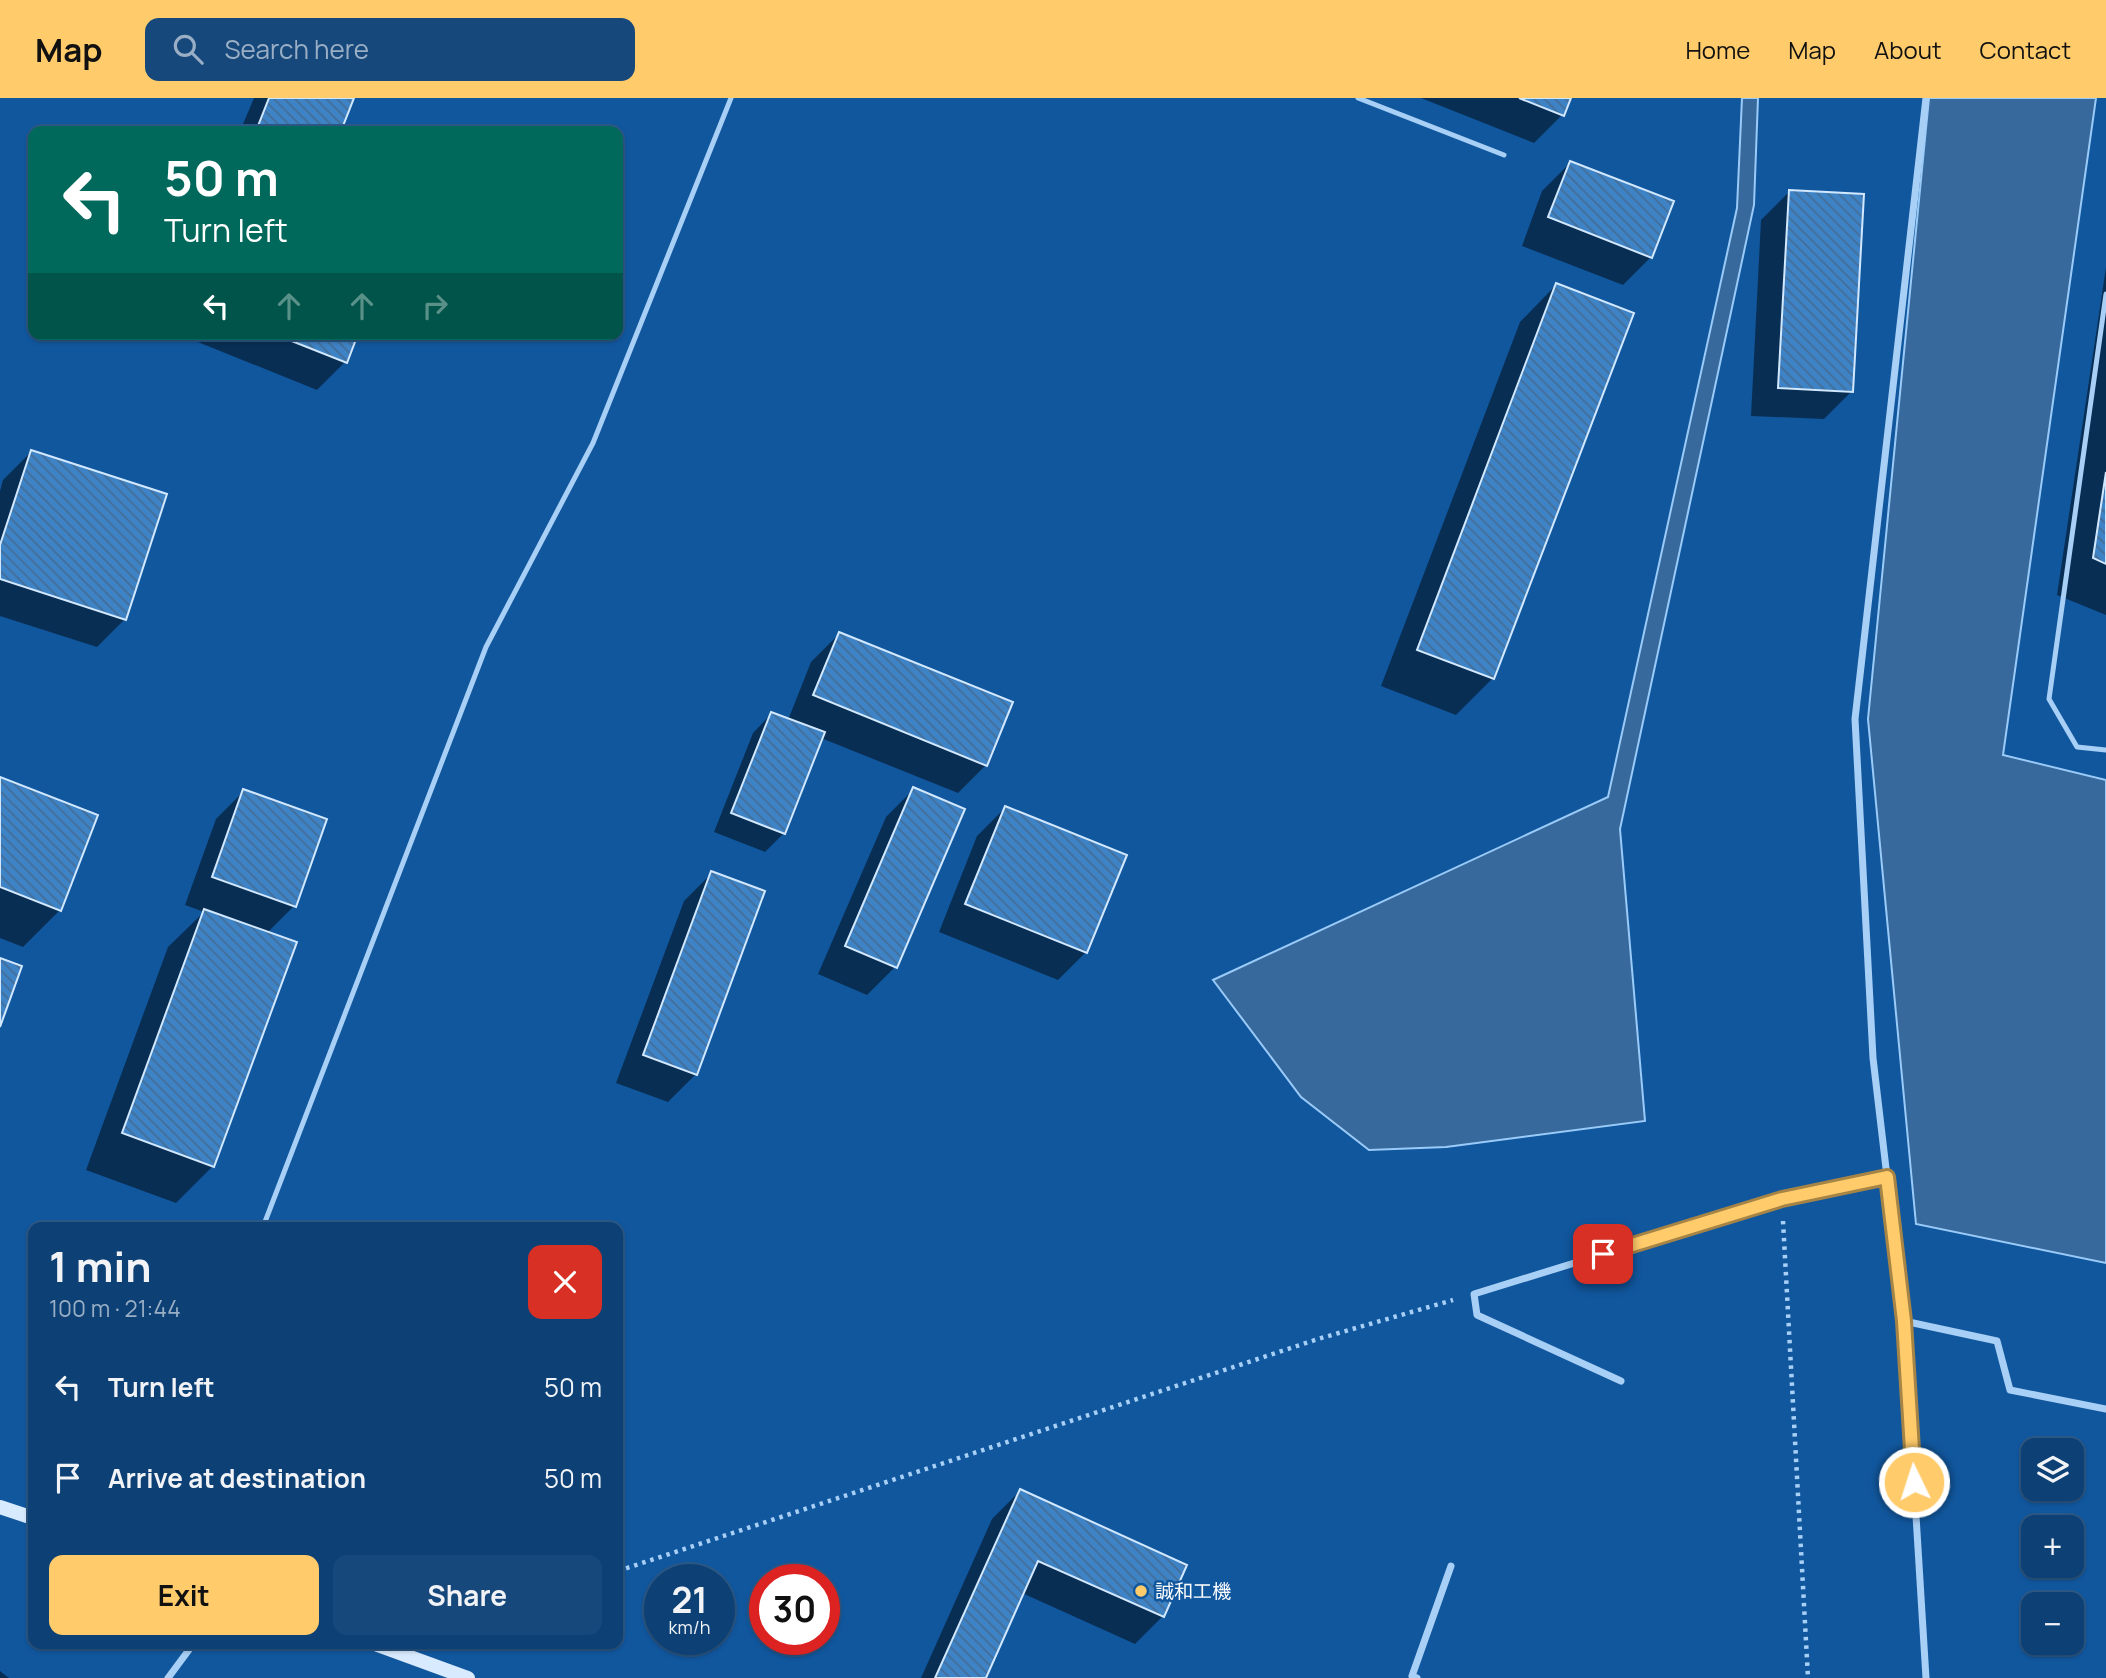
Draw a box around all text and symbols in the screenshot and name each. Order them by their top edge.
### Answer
search box [145,18,635,81]
text: Map [35,27,103,72]
icon: search [169,30,207,68]
text: Search here [225,31,369,67]
text: Home [1685,33,1750,66]
text: Map [1788,33,1836,66]
text: About [1874,33,1942,66]
text: Contact [1980,33,2071,66]
text: 50 m [164,144,279,211]
icon: left [49,154,140,245]
text: Turn left [164,208,288,252]
icon: left [197,287,235,325]
icon: ahead [270,287,308,325]
icon: ahead [343,287,381,325]
icon: right [416,287,454,325]
pin [1573,1224,1633,1284]
icon: arrive [1584,1235,1622,1273]
text: 1 min [49,1237,152,1295]
button: close [528,1245,602,1319]
text: 100 m · 21:44 [49,1292,181,1324]
icon: left [49,1368,87,1406]
text: Turn left [108,1369,215,1405]
text: 50 m [544,1369,602,1405]
map controls [2021,1438,2084,1655]
button: layers [2021,1438,2084,1501]
position arrow [1877,1445,1951,1519]
icon: arrive [49,1459,87,1497]
text: Arrive at destination [108,1460,366,1496]
text: 50 m [544,1460,602,1496]
button: + [2021,1515,2084,1578]
button: Exit [49,1555,319,1635]
button: Share [333,1555,602,1635]
speed limit sign: 30 [749,1564,840,1655]
text: 21 [671,1576,708,1624]
place label: 誠和工機 [1155,1578,1231,1604]
marker: 誠和工機 [1133,1583,1149,1599]
button: − [2021,1592,2084,1655]
text: km/h [669,1615,710,1639]

